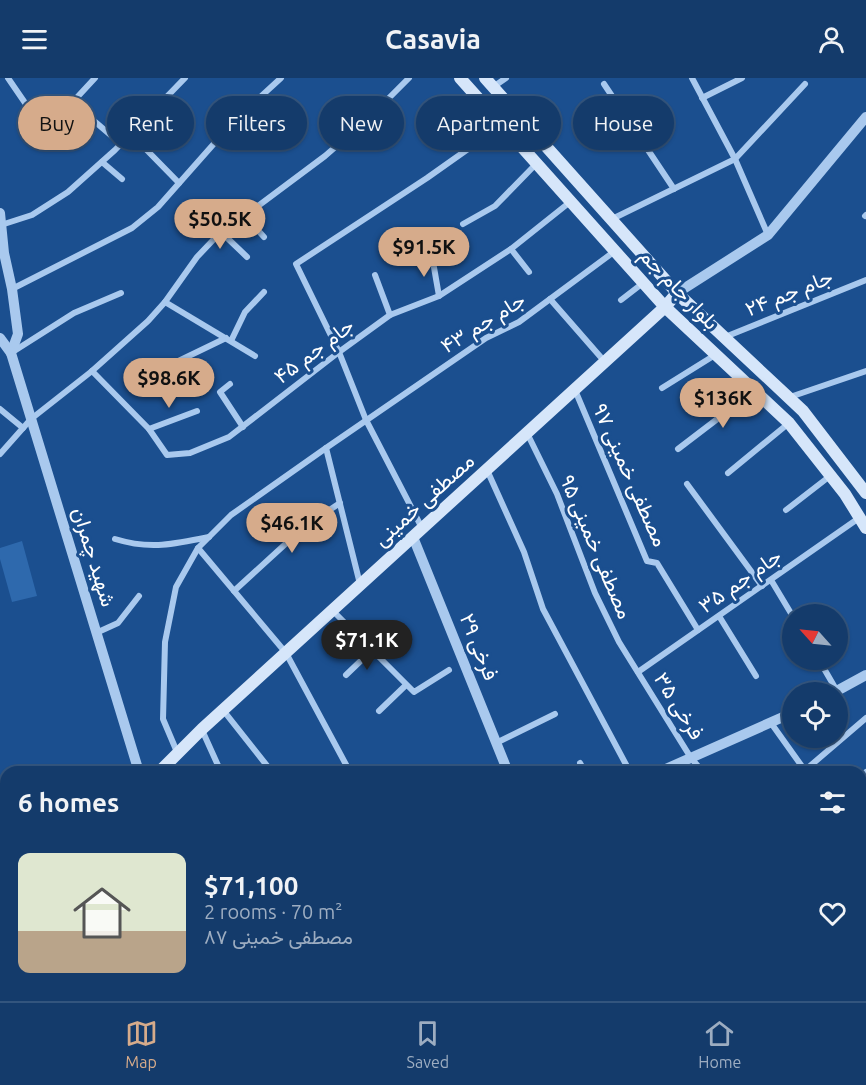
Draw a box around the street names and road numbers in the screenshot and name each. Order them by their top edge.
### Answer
street label: بلوار جام جم [633,243,724,336]
street label: جام جم ۲۴ [741,264,837,323]
street label: جام جم ۴۳ [436,287,531,360]
street label: جام جم ۴۵ [269,312,360,390]
street label: مصطفی خمینی ۹۷ [588,399,673,550]
street label: مصطفی خمینی [368,448,479,551]
street label: مصطفی خمینی ۹۵ [555,471,638,623]
street label: شهید چمران [66,504,121,610]
street label: جام جم ۳۵ [694,543,787,620]
street label: فرخی ۲۹ [454,610,504,684]
street label: فرخی ۳۵ [648,667,710,745]

